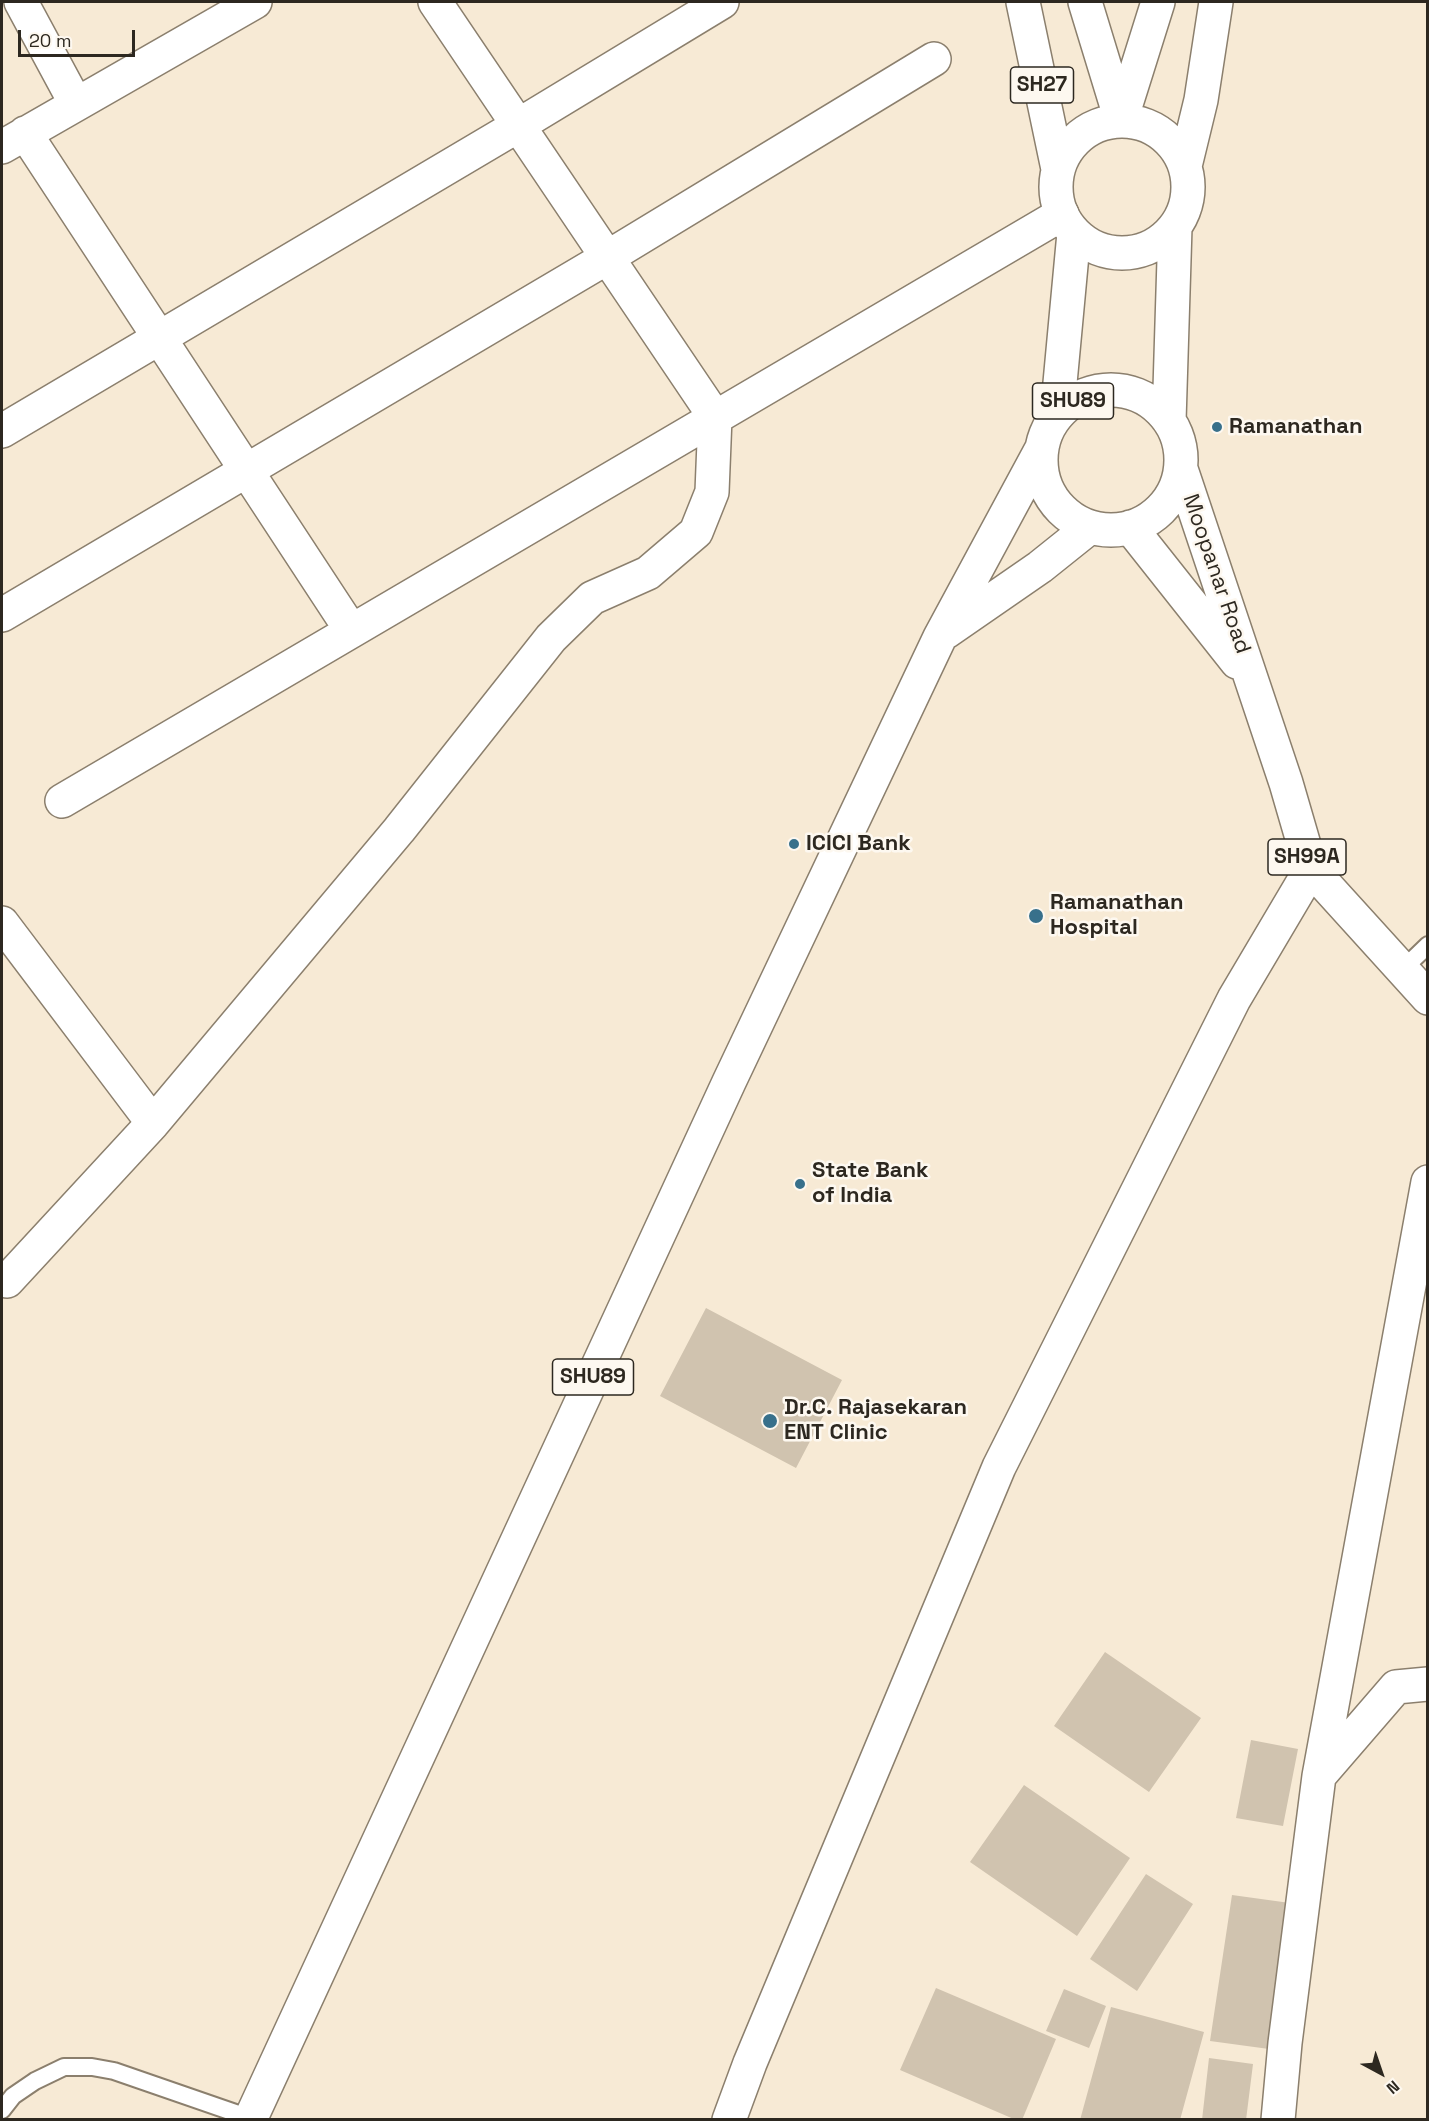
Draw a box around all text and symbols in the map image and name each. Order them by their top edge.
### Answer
scale bar [21,18,138,56]
text: 20 m [29,29,72,52]
road number: SH27 [1010,67,1074,103]
road number: SHU89 [1032,383,1114,419]
place label: Ramanathan [1229,414,1362,440]
marker: Ramanathan [1210,420,1224,434]
street label: Moopanar Road [1176,491,1256,657]
place label: ICICI Bank [806,831,911,857]
marker: ICICI Bank [787,837,801,851]
road number: SH99A [1268,839,1346,875]
place label: Ramanathan Hospital [1050,890,1183,942]
marker: Ramanathan Hospital [1027,907,1045,925]
place label: State Bank of India [812,1158,928,1210]
marker: State Bank of India [793,1177,807,1191]
road number: SHU89 [552,1359,634,1395]
place label: Dr.C. Rajasekaran ENT Clinic [784,1395,967,1446]
marker: Dr.C. Rajasekaran ENT Clinic [761,1412,779,1430]
north arrow [1351,2043,1411,2103]
text: N [1382,2076,1404,2099]

